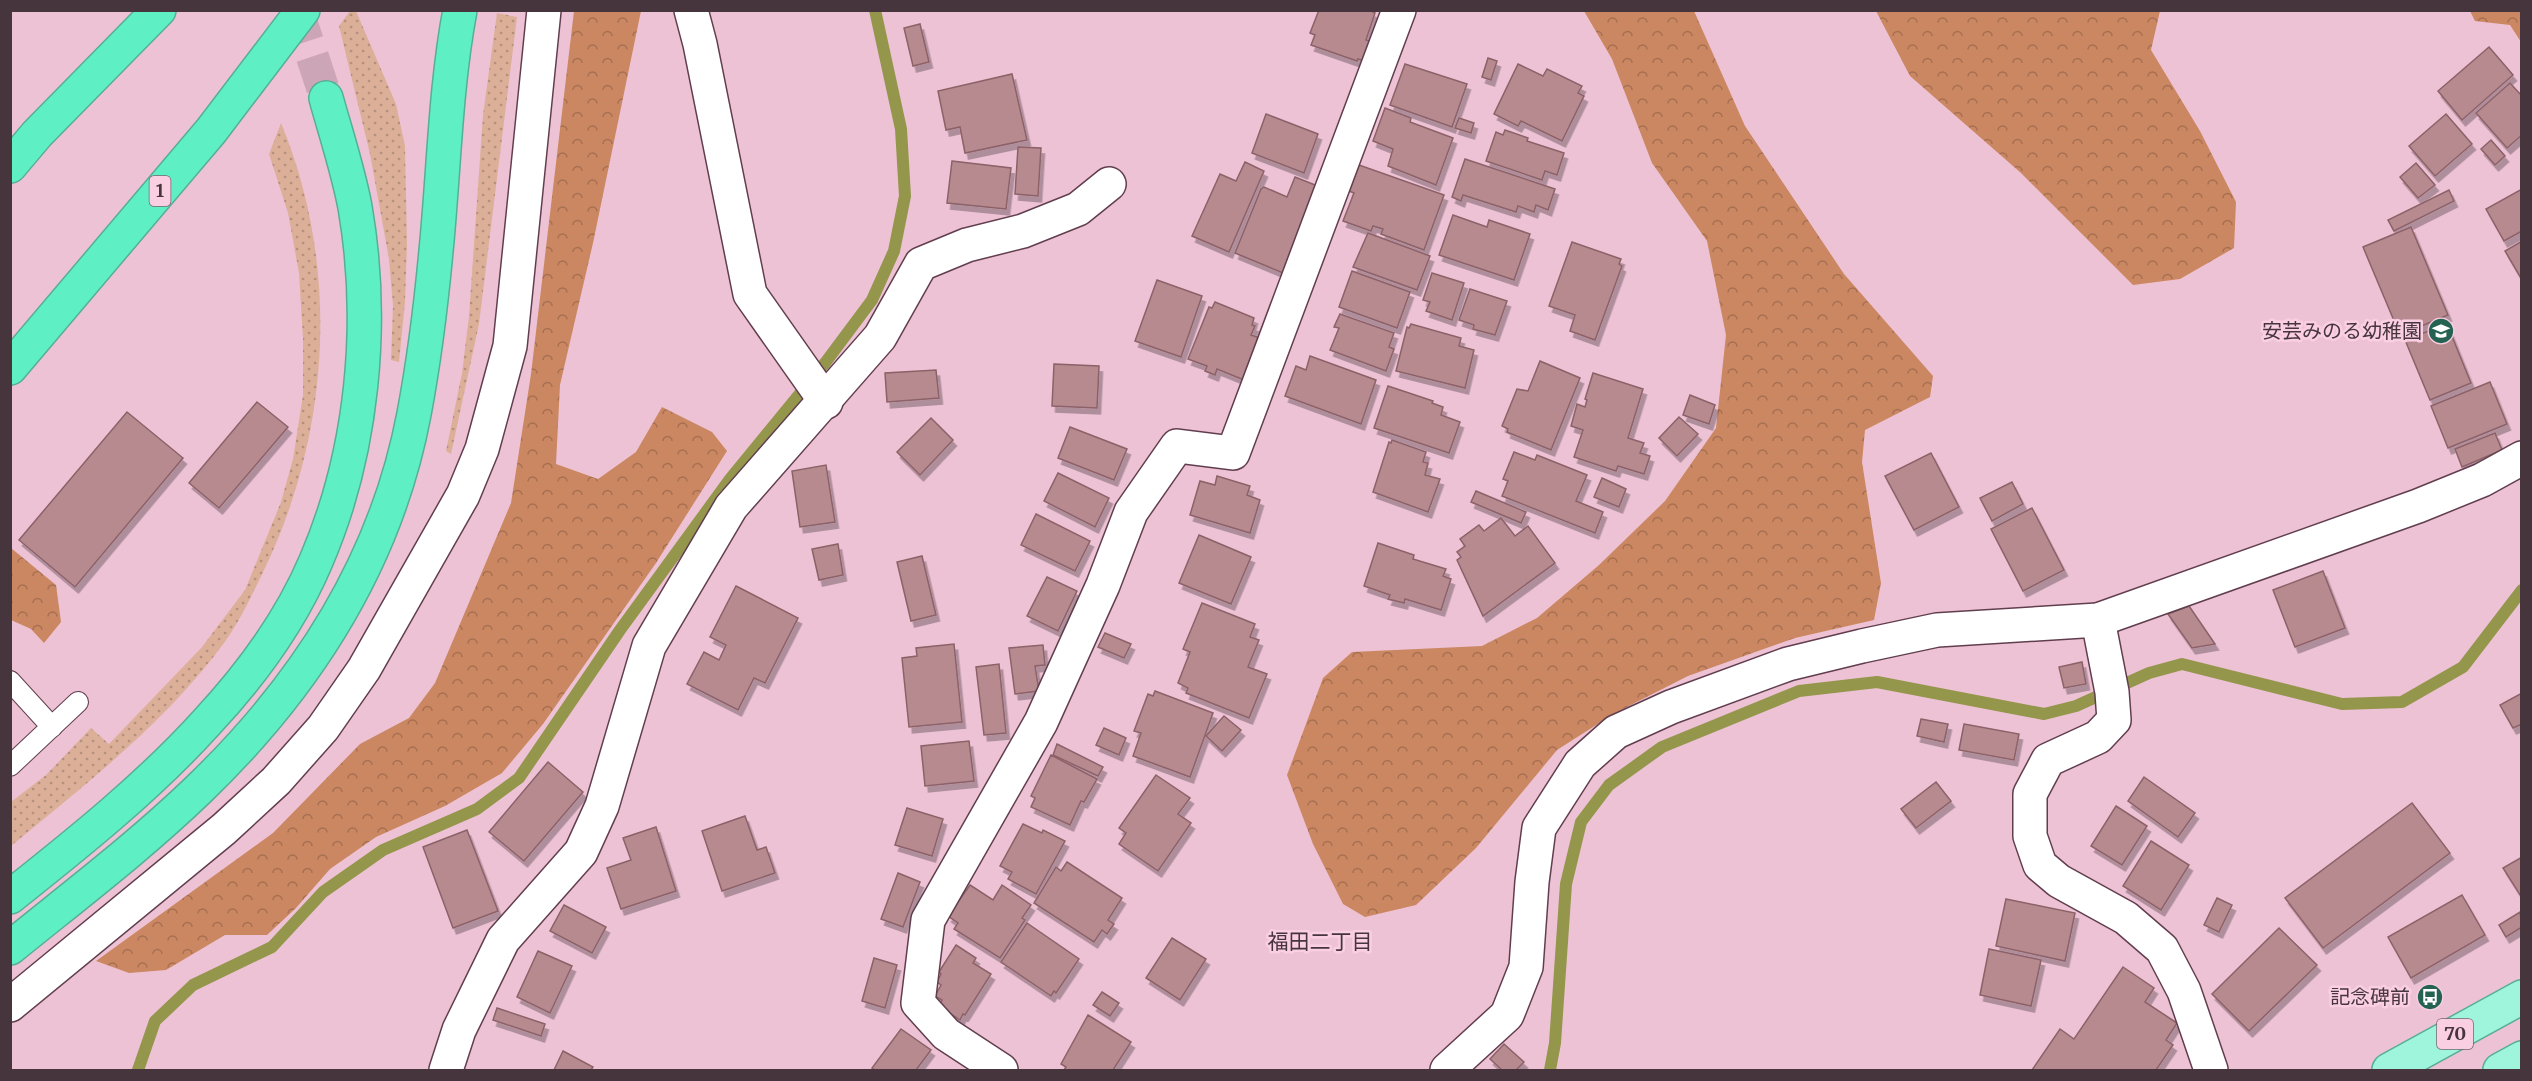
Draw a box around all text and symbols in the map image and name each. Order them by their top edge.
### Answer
road number: 1 [150,176,170,206]
school or university icon: 安芸みのる幼稚園 [2426,316,2456,346]
place label: 安芸みのる幼稚園 [2262,318,2422,343]
district label: 福田二丁目 [1268,928,1373,955]
bus stop icon: 記念碑前 [2415,982,2445,1012]
place label: 記念碑前 [2330,984,2410,1009]
road number: 70 [2437,1019,2473,1049]

